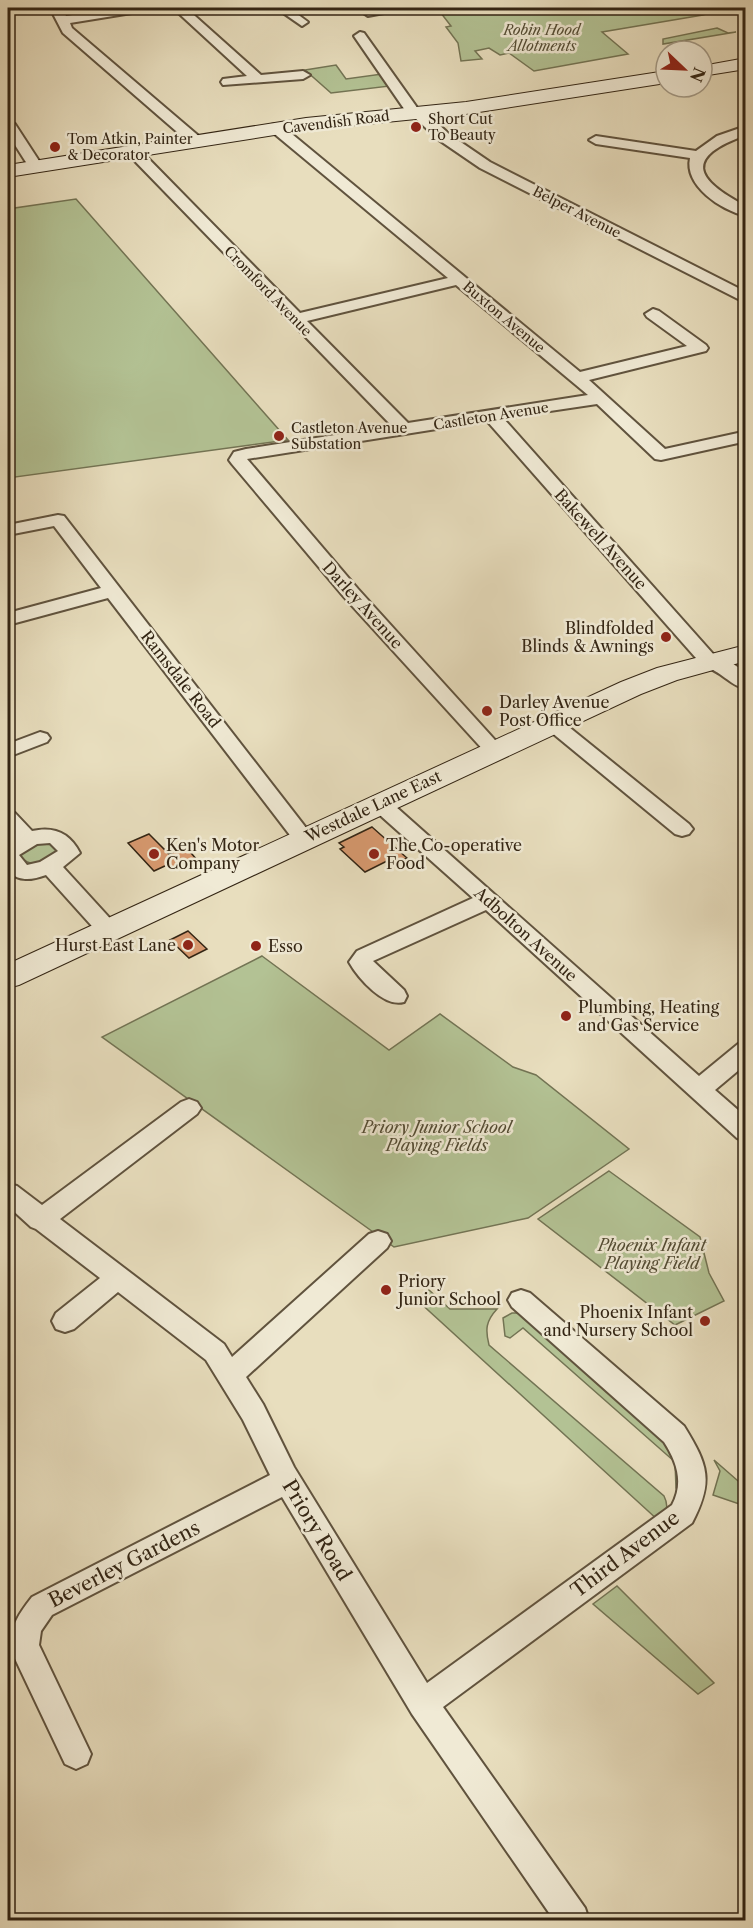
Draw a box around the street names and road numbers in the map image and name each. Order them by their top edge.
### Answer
street label: Cavendish Road [281,106,391,137]
street label: Belper Avenue [530,182,624,242]
street label: Cromford Avenue [220,242,316,340]
street label: Buxton Avenue [459,277,549,357]
street label: Castleton Avenue [432,398,550,434]
street label: Bakewell Avenue [551,484,652,594]
street label: Darley Avenue [319,557,407,653]
street label: Ramsdale Road [137,626,225,732]
street label: Westdale Lane East [301,766,445,847]
street label: Adbolton Avenue [470,882,582,985]
street label: Priory Road [277,1475,357,1585]
street label: Third Avenue [566,1505,684,1603]
street label: Beverley Gardens [44,1515,204,1613]

